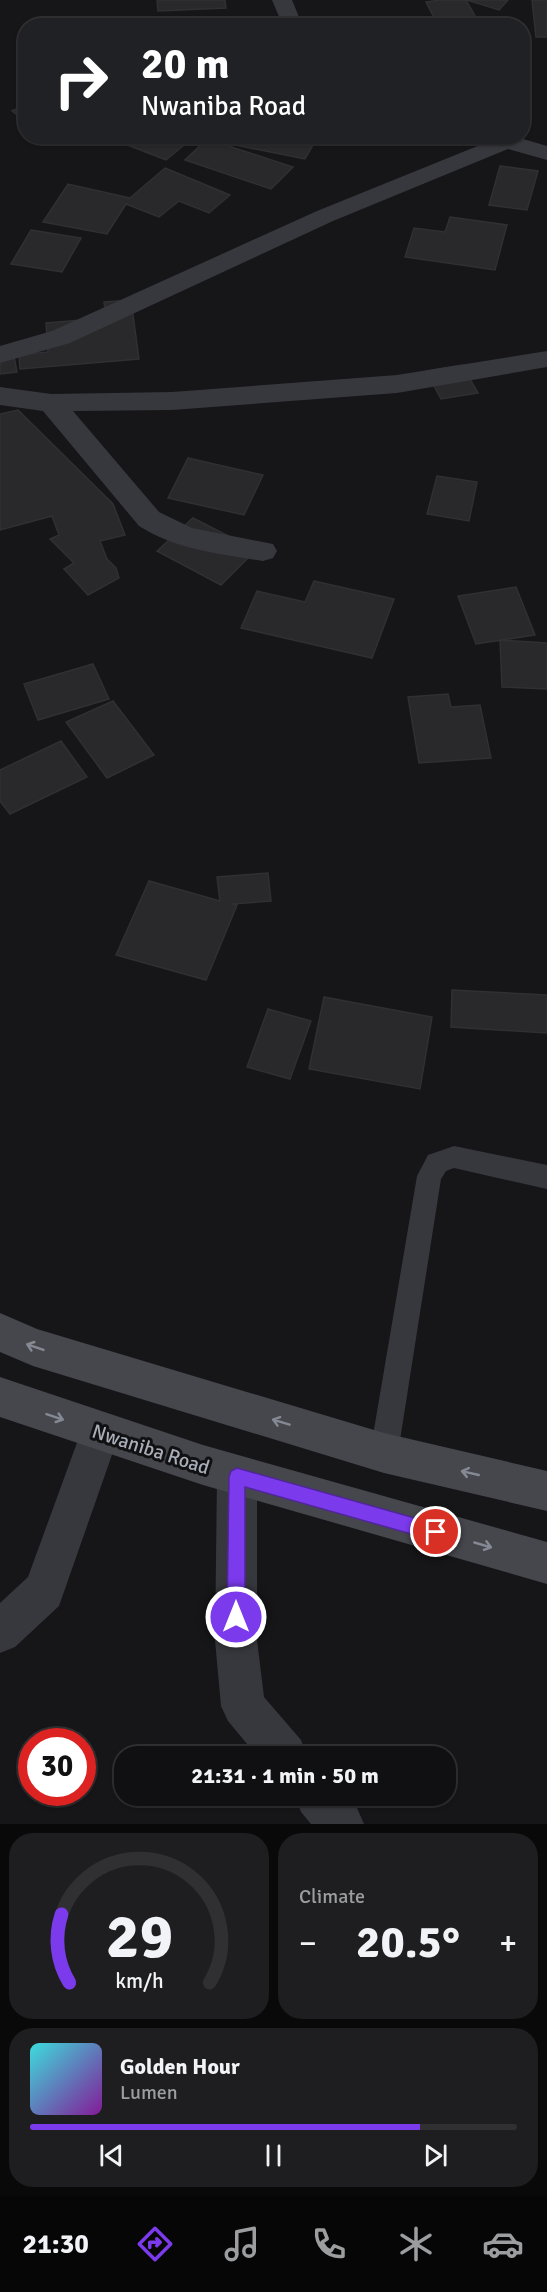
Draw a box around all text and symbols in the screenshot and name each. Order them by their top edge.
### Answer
text: 20 m [141,39,230,90]
icon: right [42,42,120,120]
text: Nwaniba Road [141,90,306,123]
one-way arrow [26,1340,45,1351]
one-way arrow [45,1412,64,1423]
one-way arrow [272,1416,291,1427]
street label: Nwaniba Road [89,1419,213,1480]
one-way arrow [460,1467,479,1479]
pin [410,1506,461,1557]
icon: arrive [419,1515,452,1548]
one-way arrow [473,1540,492,1551]
position arrow [204,1585,268,1649]
speed limit sign: 30 [18,1728,96,1806]
text: 21:31 · 1 min · 50 m [191,1762,379,1789]
text: Climate [299,1884,365,1909]
text: 29 [105,1898,173,1975]
text: 20.5° [356,1915,460,1970]
text: − [299,1923,317,1964]
text: + [499,1923,517,1964]
text: km/h [115,1968,163,1994]
text: Golden Hour [120,2053,240,2080]
text: Lumen [120,2080,178,2105]
icon: previous [95,2139,128,2172]
icon: pause [257,2139,290,2172]
icon: next [419,2139,452,2172]
icon: directions [134,2223,176,2265]
icon: music [221,2223,263,2265]
icon: phone [308,2223,350,2265]
icon: climate [395,2223,437,2265]
icon: car [482,2223,524,2265]
text: 21:30 [23,2228,89,2261]

